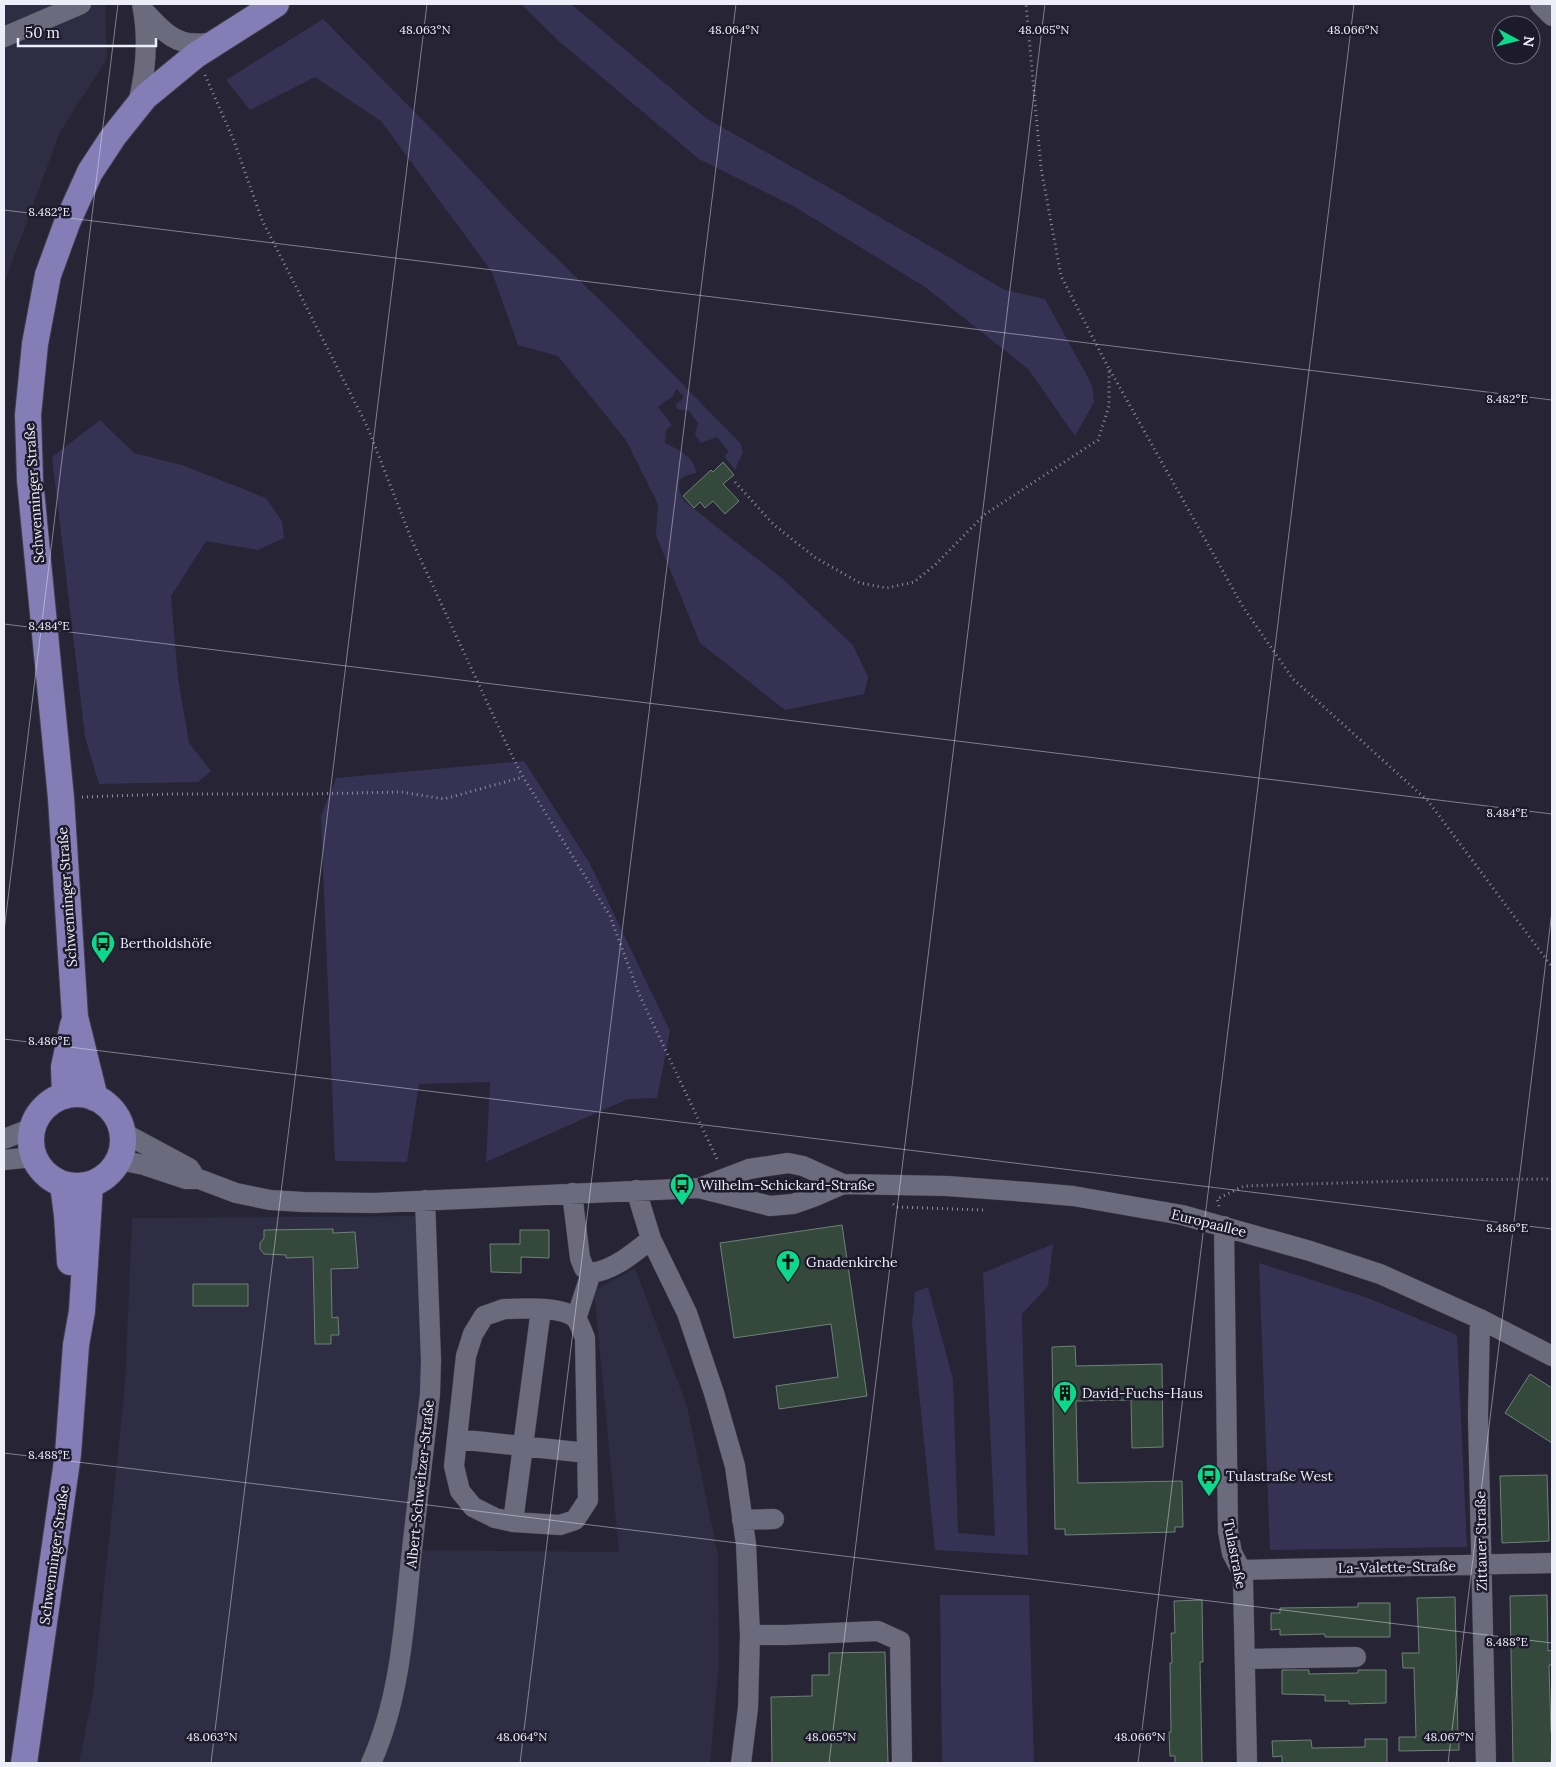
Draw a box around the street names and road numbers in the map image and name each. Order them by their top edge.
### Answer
street label: Schwenninger Straße [20,422,48,564]
street label: Schwenninger Straße [53,826,81,968]
street label: Europaallee [1170,1205,1249,1241]
street label: Albert-Schweitzer-Straße [402,1398,438,1570]
street label: Schwenninger Straße [35,1484,73,1626]
street label: Zittauer Straße [1471,1490,1491,1591]
street label: Tulastraße [1219,1518,1251,1591]
street label: La-Valette-Straße [1338,1557,1457,1577]

